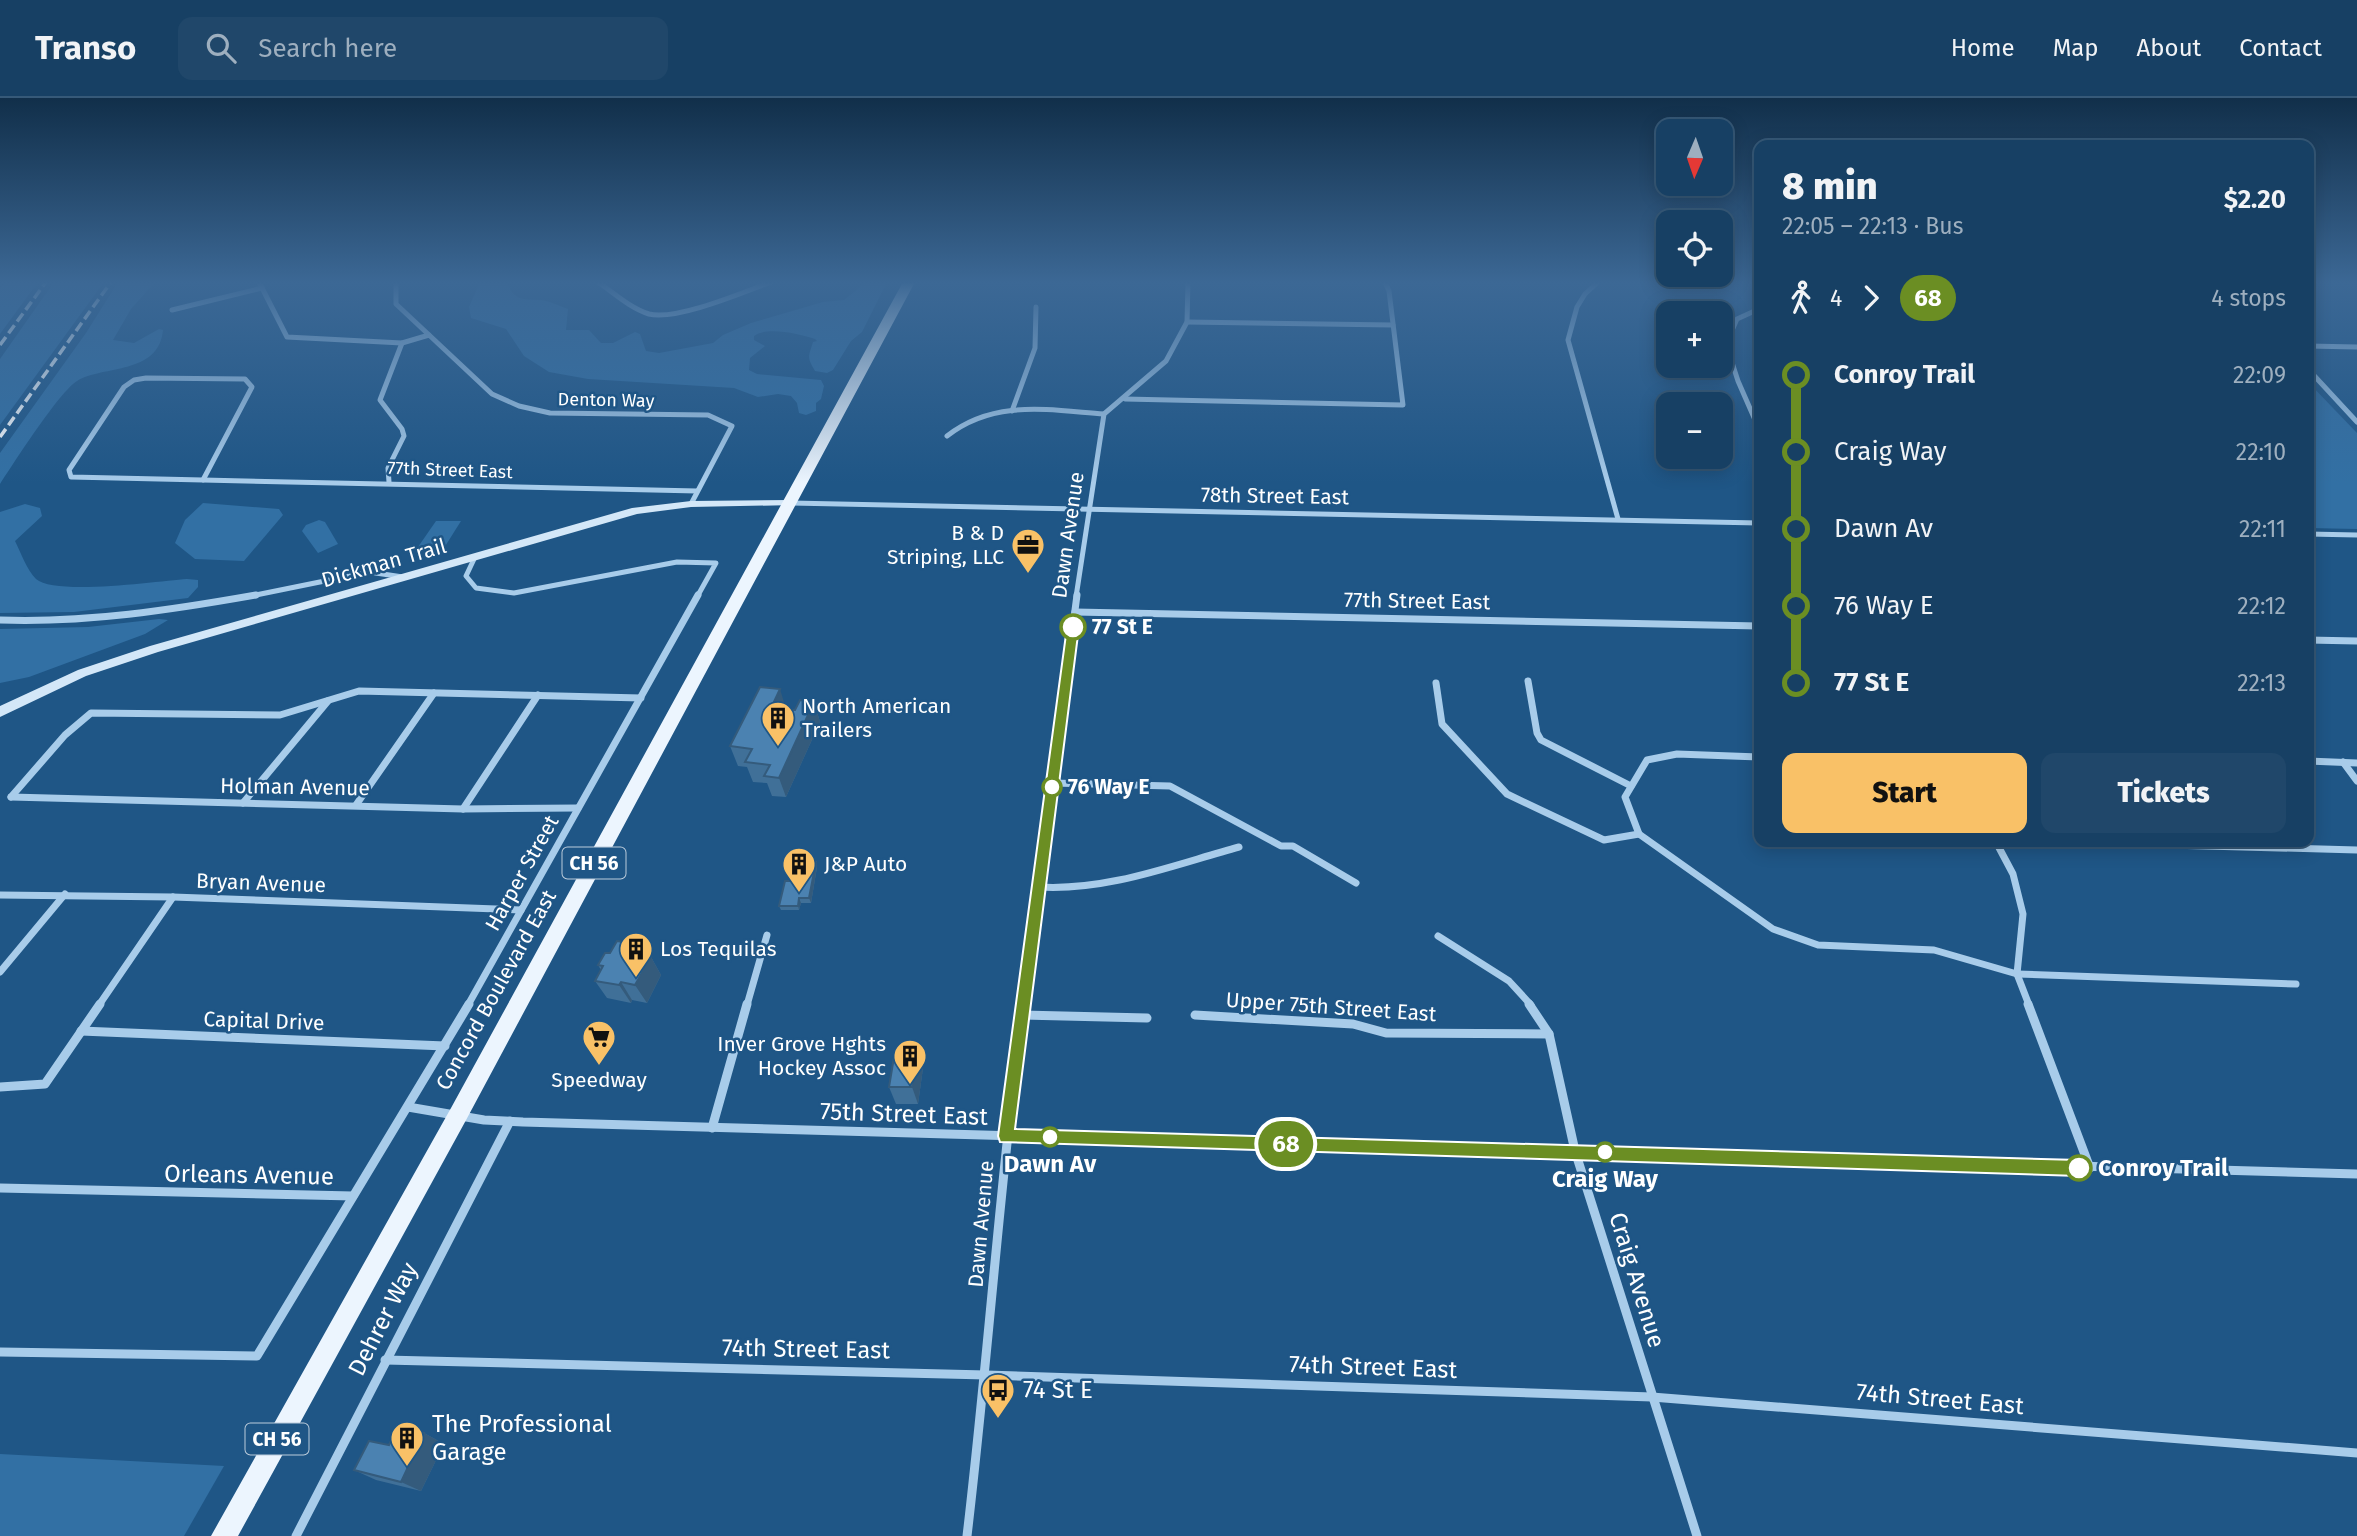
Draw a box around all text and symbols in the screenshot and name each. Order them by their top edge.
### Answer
search box [178,17,668,80]
text: Transo [35,28,136,68]
icon: search [202,29,240,67]
text: Search here [258,33,397,64]
text: Home [1951,34,2015,62]
text: Map [2053,34,2099,62]
text: About [2137,34,2201,62]
text: Contact [2239,34,2322,62]
north arrow [1656,119,1732,196]
map controls [1656,119,1733,469]
text: 8 min [1782,163,1878,209]
text: $2.20 [2224,184,2286,215]
button: locate [1656,210,1733,287]
text: 22:05 – 22:13 · Bus [1782,212,1963,240]
icon: walk [1782,279,1820,317]
icon: forward [1852,279,1890,317]
text: 4 [1830,284,1842,312]
text: 68 [1914,284,1942,312]
text: 4 stops [2211,284,2286,312]
button: + [1656,301,1733,378]
text: Conroy Trail [1834,359,1975,390]
text: 22:09 [2233,361,2286,389]
street label: Denton Way [557,388,655,412]
button: − [1656,392,1733,469]
text: Craig Way [1834,436,1946,467]
text: 22:10 [2236,438,2286,466]
street label: 77th Street East [387,457,514,483]
street label: Dawn Avenue [1046,470,1090,600]
street label: 78th Street East [1201,482,1350,510]
text: Dawn Av [1834,513,1933,544]
text: 22:11 [2239,515,2286,543]
place label: B & D Striping, LLC [887,520,1004,570]
office icon: B & D Striping, LLC [1009,526,1047,575]
street label: Dickman Trail [319,533,449,593]
street label: 77th Street East [1344,587,1491,615]
text: 76 Way E [1834,590,1934,621]
text: 22:12 [2237,592,2286,620]
marker: 77 St E [1060,614,1086,640]
place label: 77 St E [1092,614,1153,640]
text: 77 St E [1834,667,1909,698]
text: 22:13 [2237,669,2286,697]
place label: North American Trailers [802,693,951,743]
building icon: North American Trailers [759,699,797,748]
button: Start [1782,753,2027,833]
button: Tickets [2041,753,2286,833]
street label: Holman Avenue [220,773,370,801]
place label: 76 Way E [1068,774,1150,800]
marker: 76 Way E [1042,777,1062,797]
street label: Harper Street [480,810,565,935]
building icon: J&P Auto [780,845,818,894]
road number: CH 56 [562,848,626,878]
place label: J&P Auto [824,851,907,877]
street label: Bryan Avenue [196,868,326,898]
street label: Concord Boulevard East [430,885,562,1095]
building icon: Los Tequilas [617,930,655,979]
place label: Los Tequilas [660,936,777,962]
street label: Upper 75th Street East [1225,987,1438,1027]
street label: Capital Drive [203,1006,325,1036]
supermarket icon: Speedway [580,1018,618,1067]
place label: Inver Grove Hghts Hockey Assoc [717,1031,886,1081]
building icon: Inver Grove Hghts Hockey Assoc [891,1037,929,1086]
place label: Speedway [551,1067,647,1093]
street label: 75th Street East [820,1097,989,1131]
line badge: 68 [1254,1121,1318,1167]
marker: Dawn Av [1040,1127,1060,1147]
text: 68 [1272,1130,1300,1158]
marker: Craig Way [1595,1142,1615,1162]
place label: Dawn Av [1004,1150,1097,1178]
place label: Conroy Trail [2098,1154,2229,1182]
marker: Conroy Trail [2066,1155,2092,1181]
street label: Dawn Avenue [963,1159,999,1289]
street label: Orleans Avenue [164,1160,334,1190]
place label: Craig Way [1552,1165,1659,1193]
street label: Craig Avenue [1603,1209,1671,1351]
street label: Dehrer Way [342,1257,424,1380]
street label: 74th Street East [722,1334,891,1364]
street label: 74th Street East [1288,1350,1458,1384]
bus stop icon: 74 St E [979,1371,1017,1420]
place label: 74 St E [1023,1376,1093,1404]
street label: 74th Street East [1855,1378,2025,1420]
place label: The Professional Garage [432,1410,612,1466]
building icon: The Professional Garage [388,1419,426,1468]
road number: CH 56 [246,1424,308,1455]

